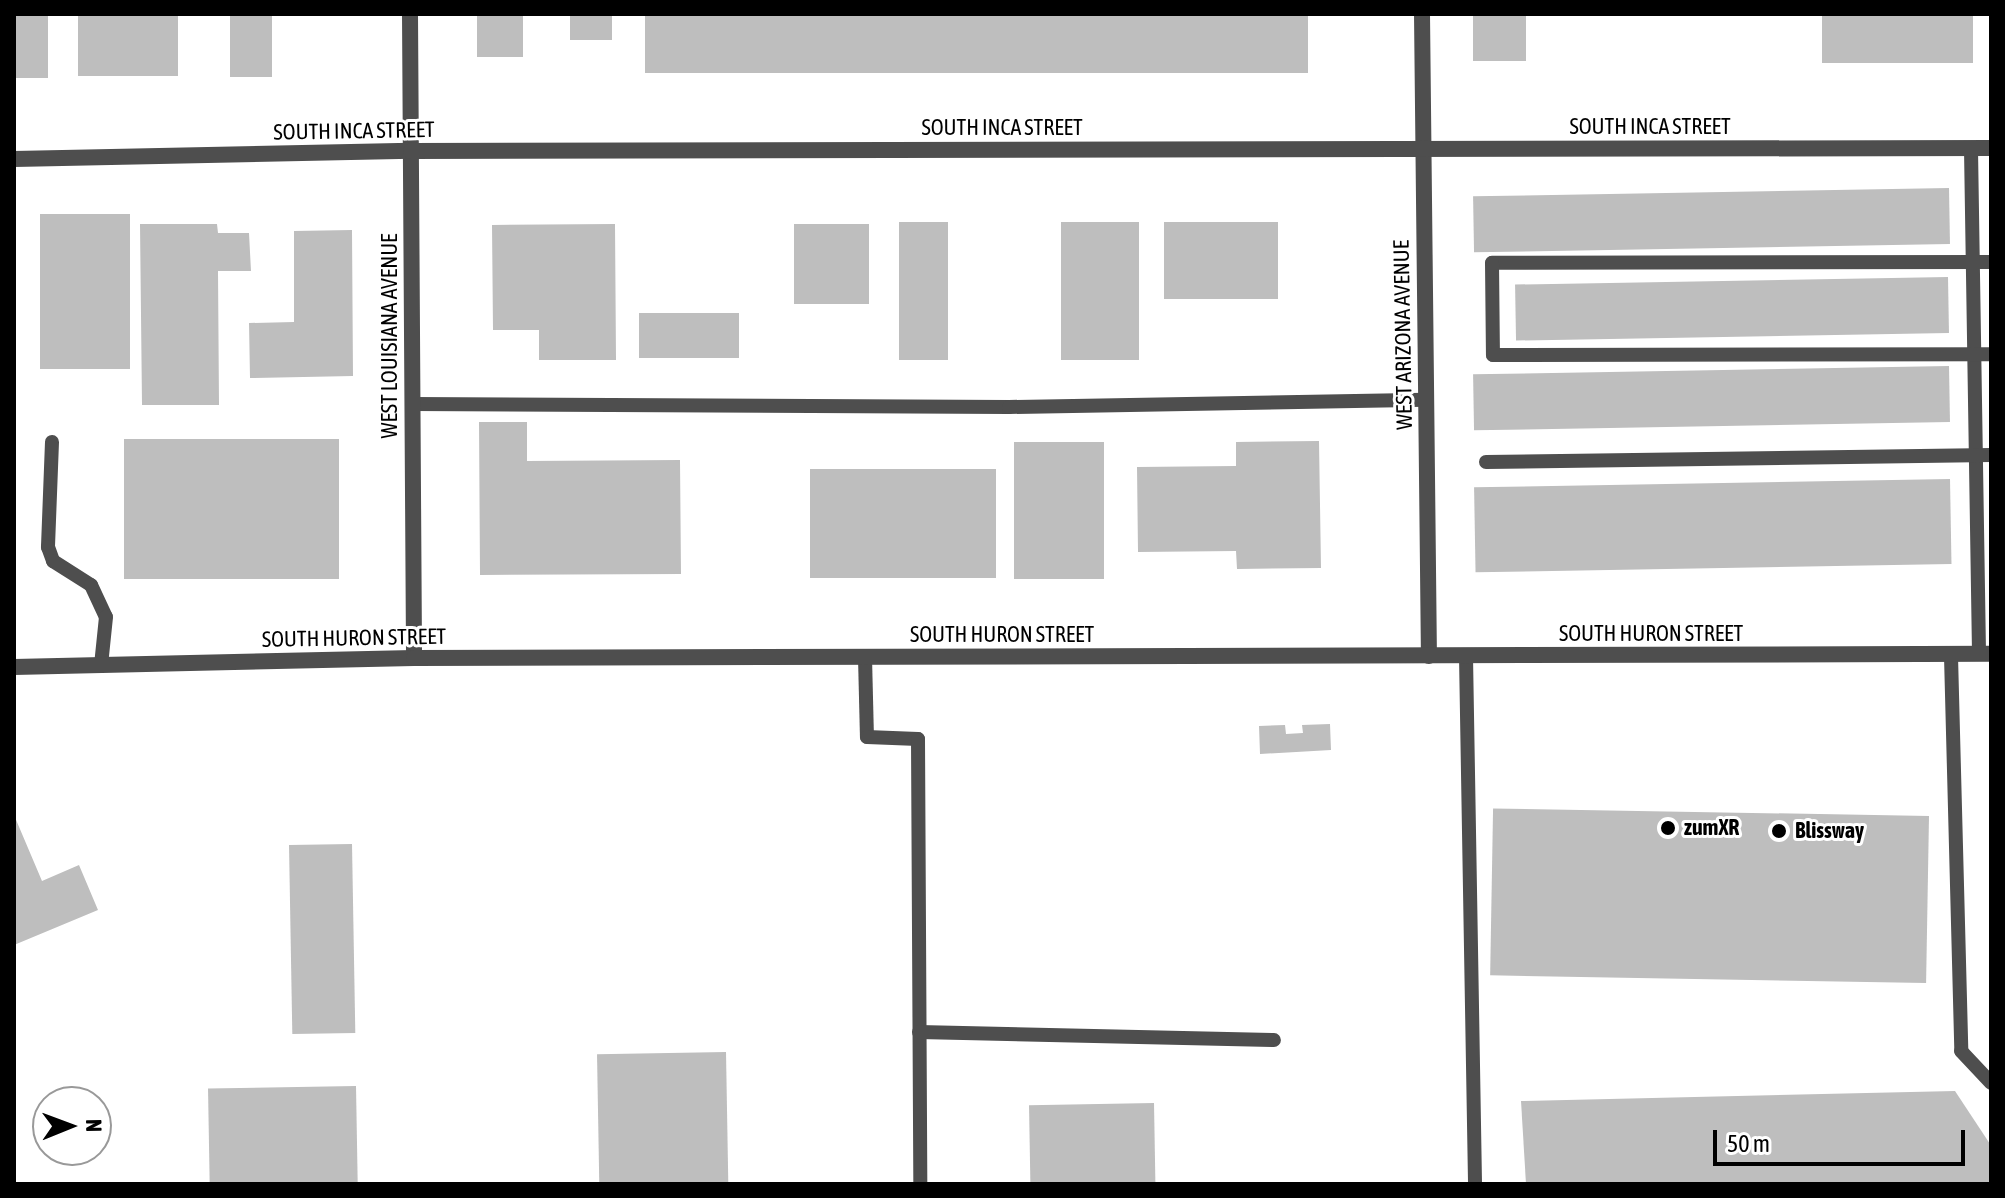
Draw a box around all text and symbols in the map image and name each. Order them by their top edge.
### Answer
street label: SOUTH INCA STREET [1569,114,1731,140]
street label: SOUTH INCA STREET [921,115,1083,141]
street label: SOUTH INCA STREET [273,116,435,146]
street label: WEST LOUISIANA AVENUE [377,234,403,438]
street label: WEST ARIZONA AVENUE [1388,240,1418,430]
street label: SOUTH HURON STREET [1559,621,1743,647]
street label: SOUTH HURON STREET [910,622,1094,648]
street label: SOUTH HURON STREET [262,623,446,653]
place label: zumXR [1684,815,1739,841]
place label: Blissway [1795,818,1864,844]
marker: zumXR [1659,819,1677,837]
marker: Blissway [1770,822,1788,840]
north arrow [32,1086,112,1166]
scale bar [1717,1114,1969,1164]
text: N [81,1119,107,1132]
text: 50 m [1727,1130,1770,1157]

